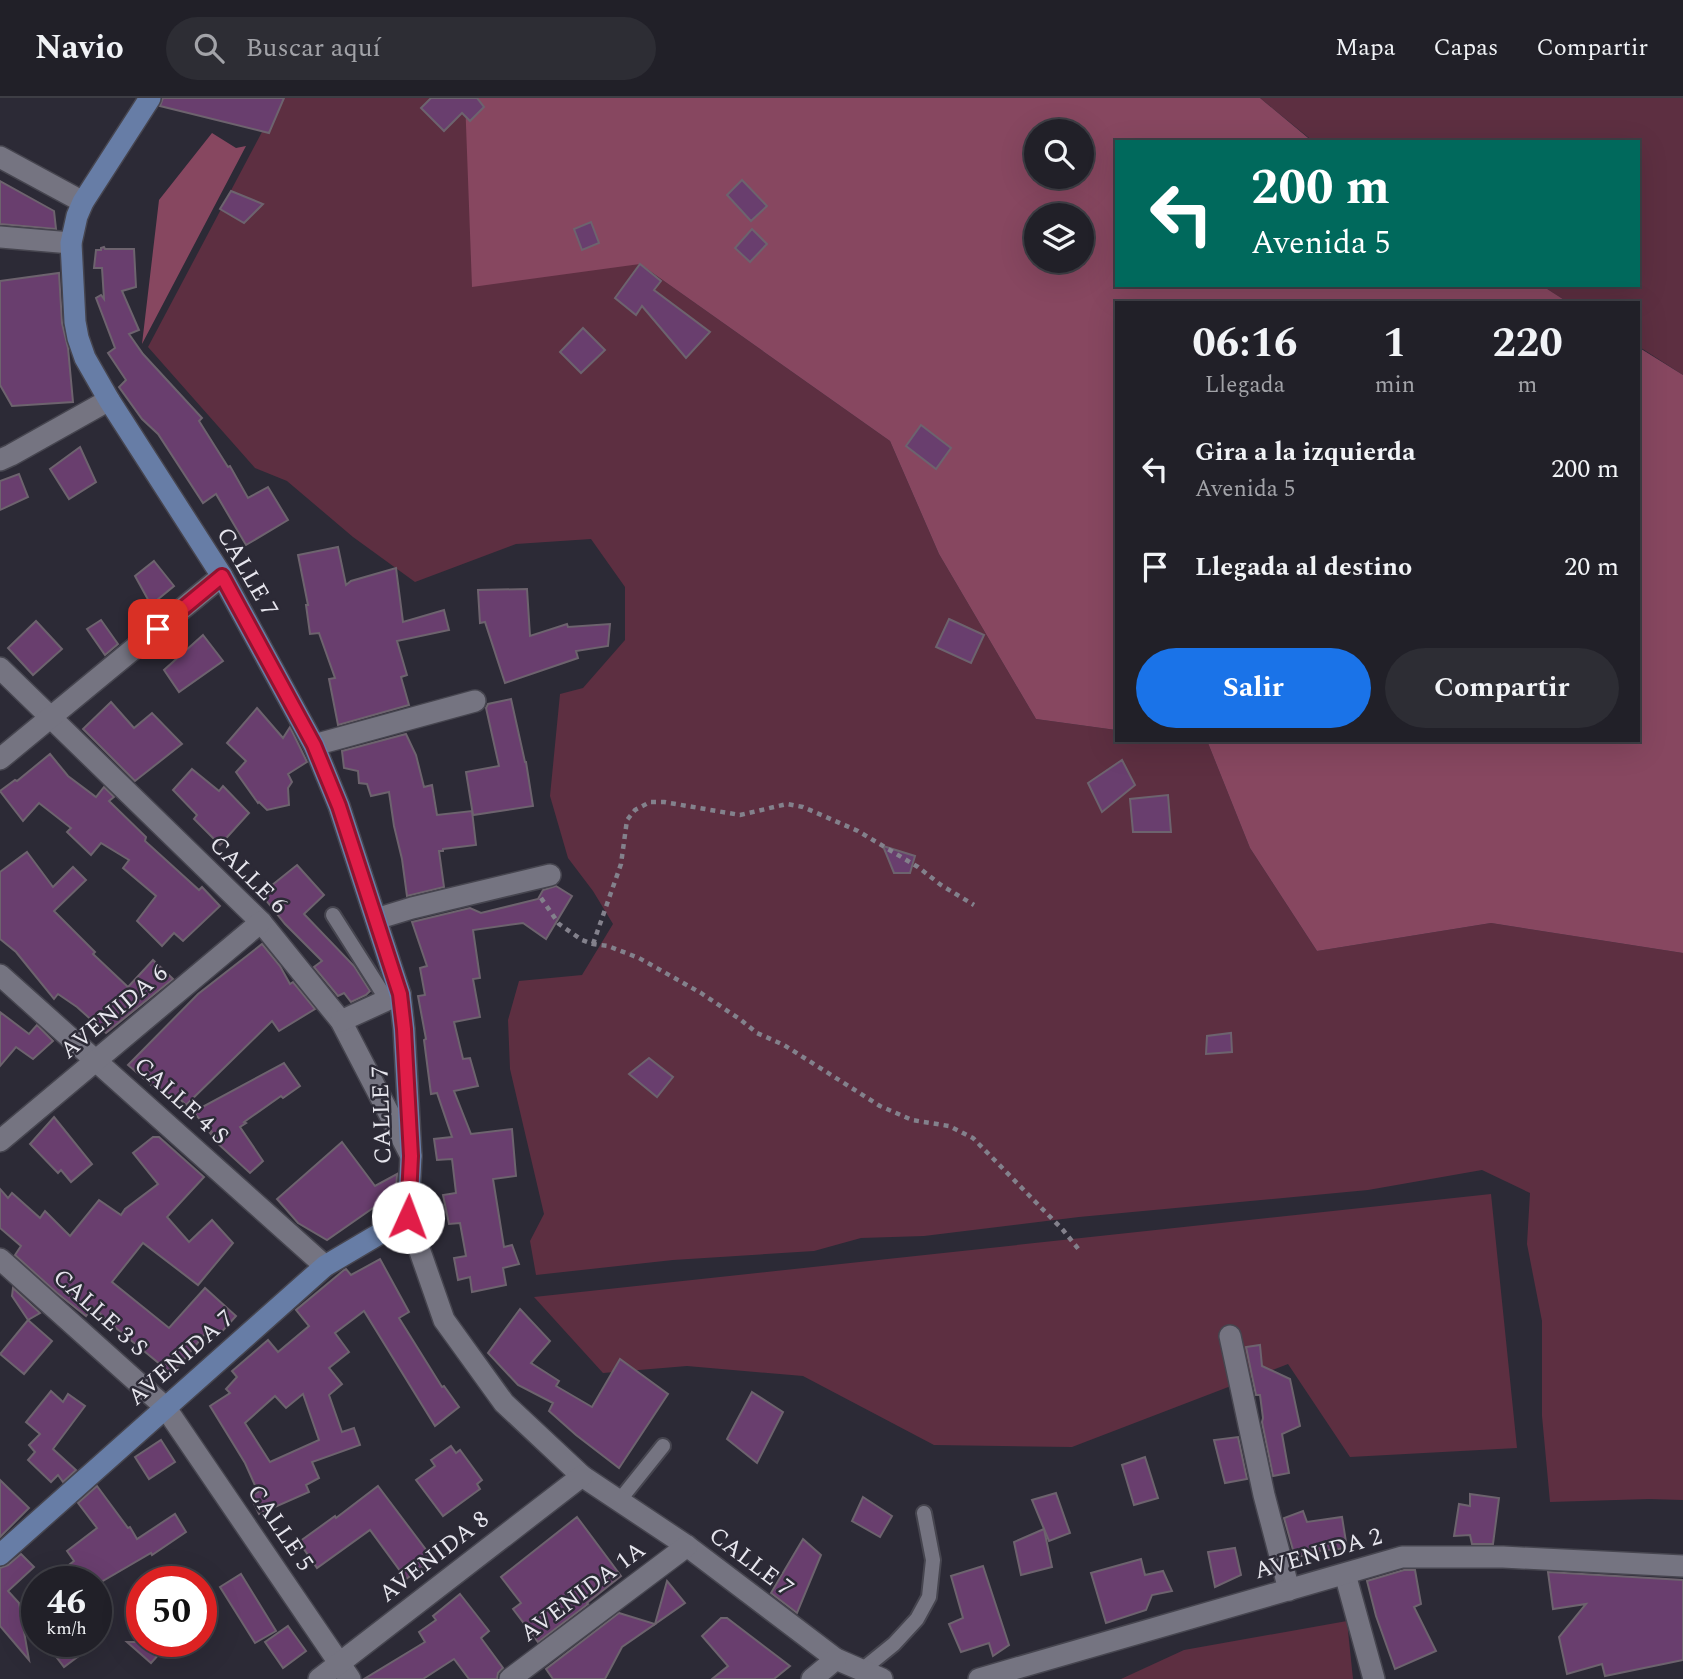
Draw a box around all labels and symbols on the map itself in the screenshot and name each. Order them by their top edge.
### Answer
street label: CALLE 7 [207,520,287,624]
pin [128,599,188,659]
street label: CALLE 6 [200,827,296,923]
street label: AVENIDA 6 [52,956,176,1068]
street label: CALLE 4 S [125,1048,237,1154]
street label: CALLE 7 [362,1065,402,1165]
position arrow [371,1180,445,1254]
street label: CALLE 3 S [44,1260,156,1366]
street label: AVENIDA 7 [120,1301,242,1415]
street label: CALLE 5 [238,1477,322,1579]
street label: AVENIDA 8 [371,1502,497,1612]
street label: CALLE 7 [701,1518,801,1606]
street label: AVENIDA 2 [1250,1519,1386,1589]
street label: AVENIDA 1A [512,1533,654,1651]
speed limit sign: 50 [126,1566,217,1657]

